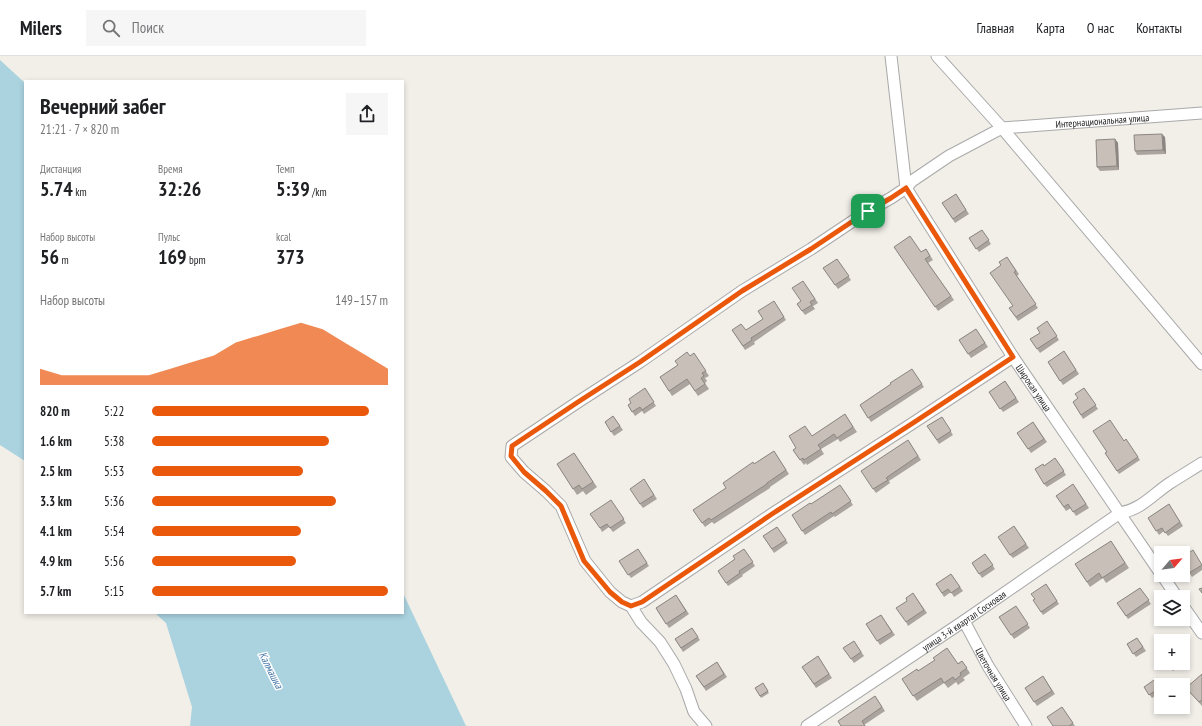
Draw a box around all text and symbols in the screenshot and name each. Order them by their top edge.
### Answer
search box [86,10,366,46]
text: Milers [20,16,62,40]
icon: search [100,17,122,39]
text: Поиск [132,18,164,37]
text: Главная [976,19,1014,37]
text: Карта [1036,19,1065,37]
text: О нас [1087,19,1114,37]
text: Контакты [1136,19,1182,37]
text: Вечерний забег [40,92,166,120]
button: share [346,93,388,135]
street label: Интернациональная улица [1055,110,1150,130]
text: 21:21 · 7 × 820 m [40,121,119,138]
text: Дистанция [40,162,81,176]
text: Время [158,162,183,176]
text: Темп [276,162,295,176]
text: 5.74 [40,176,73,202]
text: 32:26 [158,176,201,202]
text: 5:39 [276,176,310,202]
text: km [73,185,87,199]
text: /km [310,185,327,199]
pin [851,194,885,228]
icon: arrive [857,200,879,222]
text: Набор высоты [40,230,95,244]
text: Пульс [158,230,180,244]
text: kcal [276,230,291,244]
text: 56 [40,244,59,270]
text: 169 [158,244,187,270]
text: 373 [276,244,305,270]
text: m [59,253,69,267]
text: bpm [187,253,206,267]
text: Набор высоты [40,292,105,309]
text: 149–157 m [335,292,388,309]
street label: Широкая улица [1013,362,1055,414]
text: 820 m [40,403,70,420]
text: 5:22 [104,403,124,420]
text: 1.6 km [40,433,72,450]
text: 5:38 [104,433,124,450]
text: 2.5 km [40,463,72,480]
text: 5:53 [104,463,124,480]
text: 3.3 km [40,493,72,510]
text: 5:36 [104,493,124,510]
text: 4.1 km [40,523,72,540]
text: 5:54 [104,523,124,540]
north arrow [1154,546,1190,582]
map controls [1154,546,1190,714]
text: 4.9 km [40,553,72,570]
text: 5:56 [104,553,124,570]
text: 5.7 km [40,583,71,600]
text: 5:15 [104,583,124,600]
street label: улица 3-й квартал Сосновая [919,587,1009,654]
button: layers [1154,590,1190,626]
button: + [1154,634,1190,670]
street label: Цветочная улица [973,645,1015,703]
water label: Калмашка [256,649,287,691]
button: − [1154,678,1190,714]

